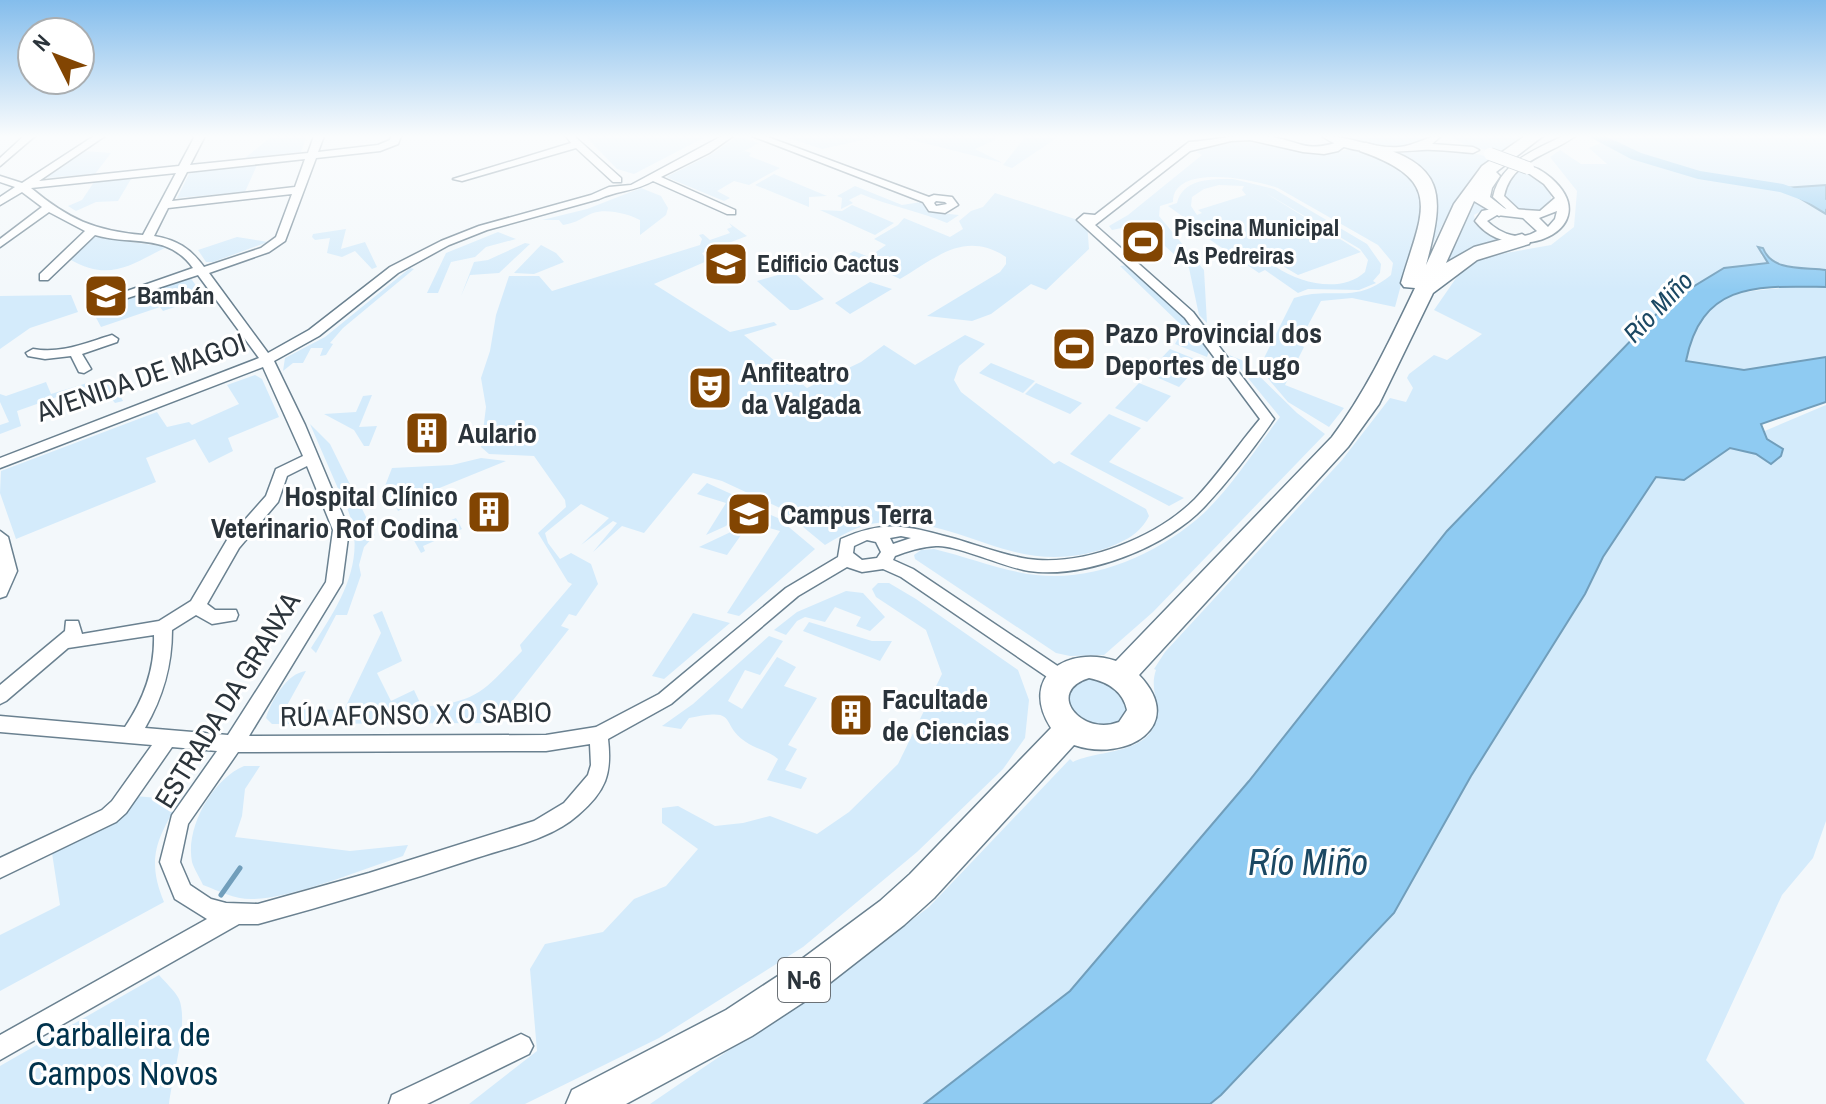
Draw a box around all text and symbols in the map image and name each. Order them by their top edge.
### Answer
north arrow [16,16,96,96]
text: N [26,28,57,57]
place label: Piscina Municipal As Pedreiras [1174,211,1339,271]
sports icon: Piscina Municipal As Pedreiras [1119,218,1167,266]
school or university icon: Edificio Cactus [702,240,750,288]
place label: Edificio Cactus [757,247,899,279]
water label: Río Miño [1615,263,1700,350]
school or university icon: Bambán [82,272,130,320]
place label: Bambán [137,279,215,311]
place label: Pazo Provincial dos Deportes de Lugo [1105,314,1322,384]
street label: AVENIDA DE MAGOI [30,323,251,431]
sports icon: Pazo Provincial dos Deportes de Lugo [1050,325,1098,373]
place label: Anfiteatro da Valgada [741,353,861,423]
theatre icon: Anfiteatro da Valgada [686,364,734,412]
building icon: Aulario [403,409,451,457]
place label: Aulario [458,414,537,452]
place label: Hospital Clínico Veterinario Rof Codina [211,477,458,547]
building icon: Hospital Clínico Veterinario Rof Codina [465,488,513,536]
school or university icon: Campus Terra [725,490,773,538]
place label: Campus Terra [780,495,933,533]
street label: ESTRADA DA GRANXA [145,584,309,815]
place label: Facultade de Ciencias [882,680,1010,750]
building icon: Facultade de Ciencias [827,691,875,739]
street label: RÚA AFONSO X O SABIO [280,693,552,735]
water label: Río Miño [1248,838,1368,886]
road number: N-6 [778,958,830,1002]
park label: Carballeira de Campos Novos [28,1011,218,1096]

